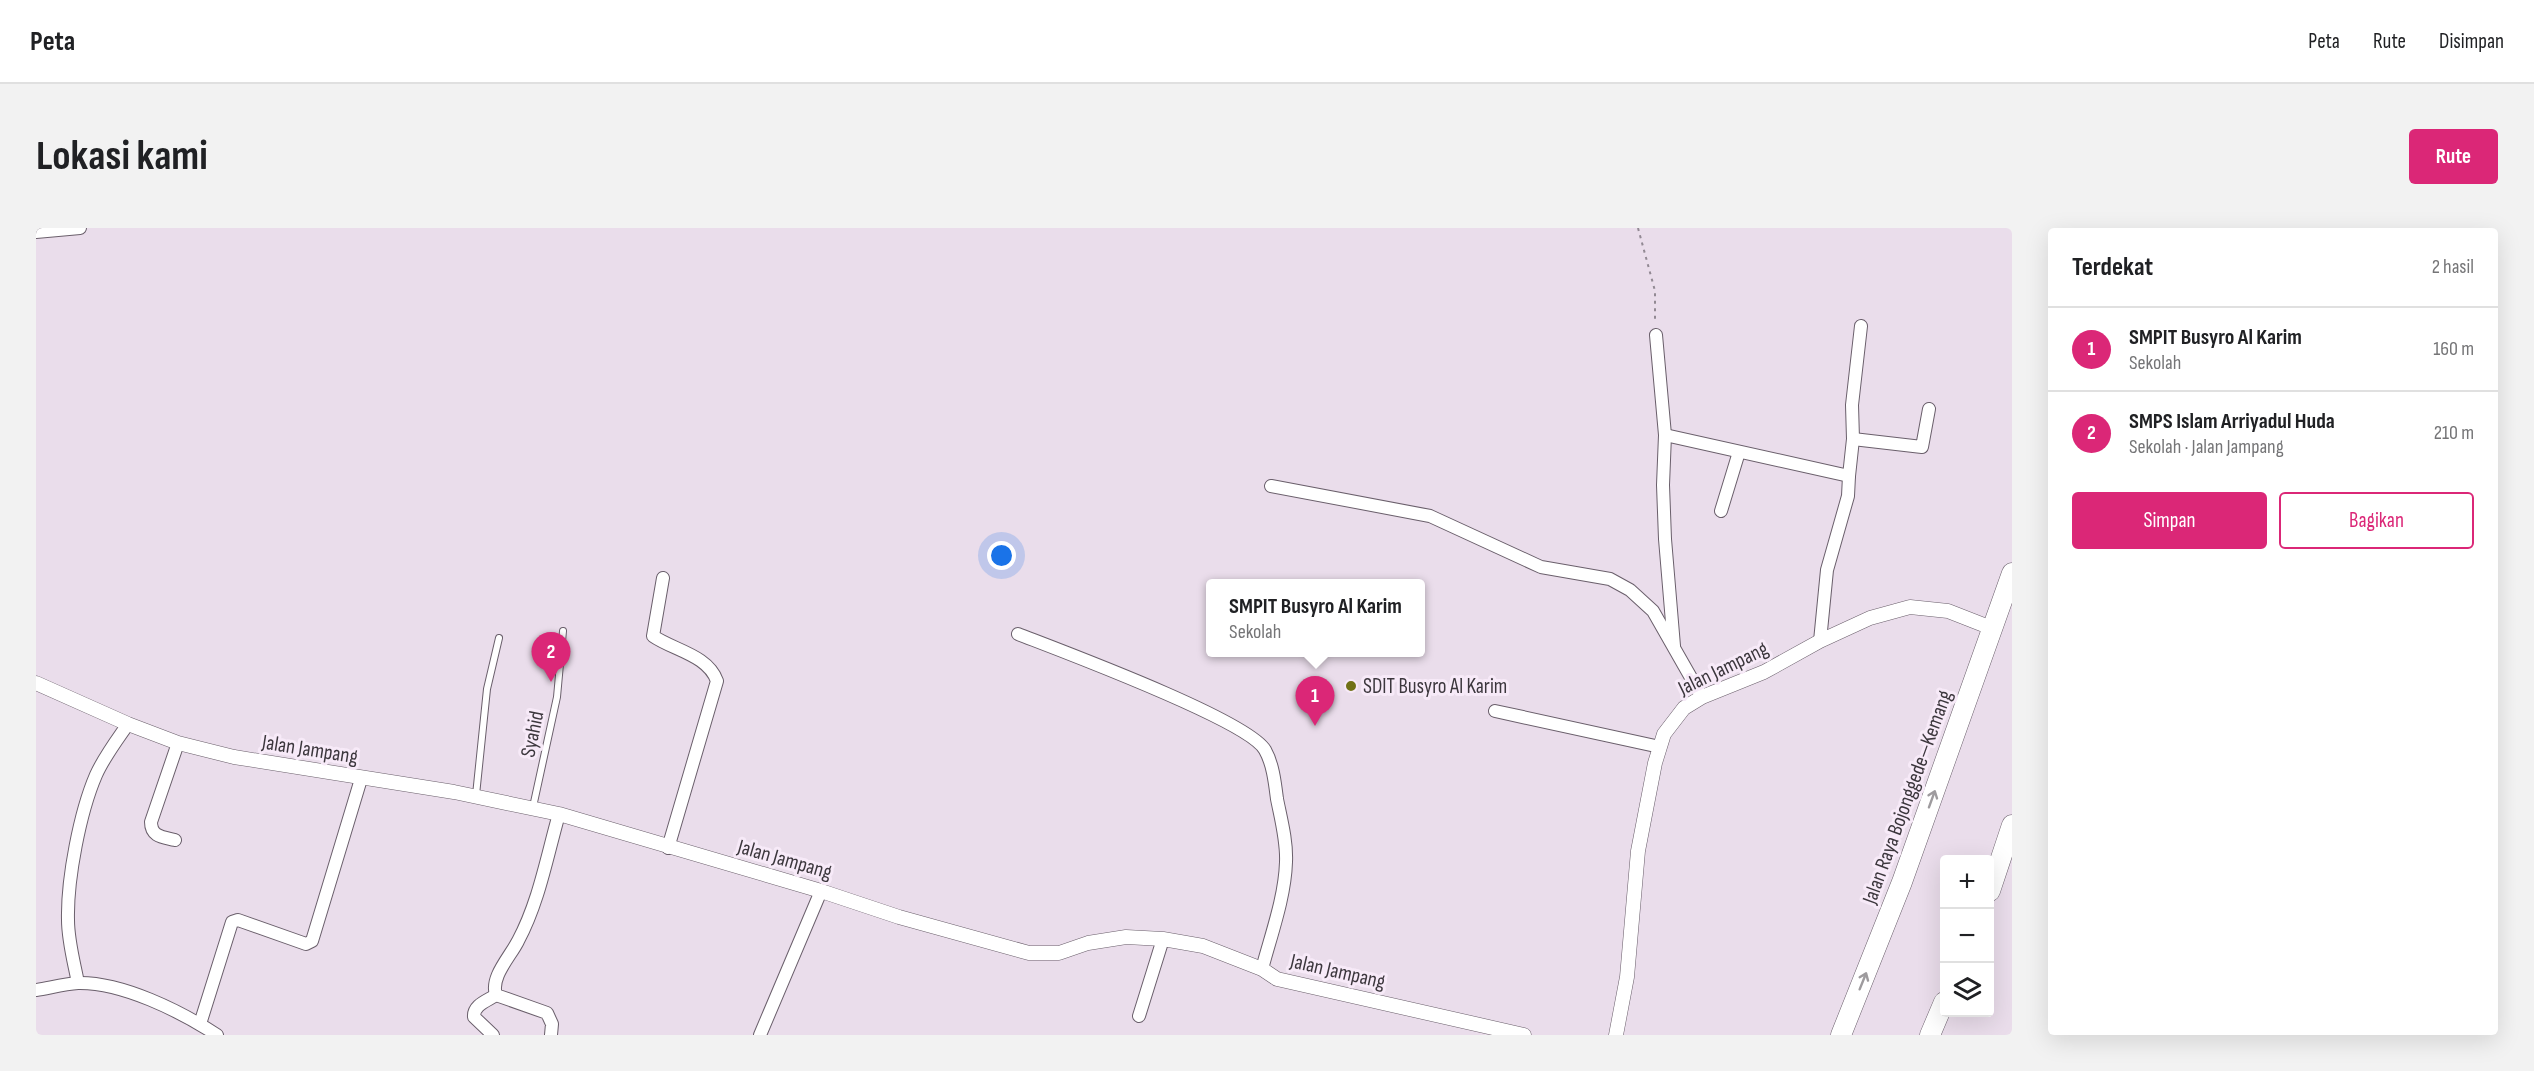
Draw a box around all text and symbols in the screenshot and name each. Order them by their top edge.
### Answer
text: Peta [30,25,75,58]
text: Peta [2308,29,2340,54]
text: Rute [2373,29,2406,54]
text: Disimpan [2439,29,2504,54]
button: Rute [2409,129,2498,184]
text: Lokasi kami [36,131,208,182]
text: Terdekat [2072,252,2153,283]
text: 2 hasil [2432,255,2474,279]
text: SMPIT Busyro Al Karim [2129,324,2302,351]
text: 1 [2088,337,2095,361]
text: 160 m [2433,337,2474,361]
text: Sekolah [2129,351,2181,375]
text: SMPS Islam Arriyadul Huda [2129,408,2335,435]
text: 2 [2087,421,2096,445]
text: 210 m [2434,421,2474,445]
text: Sekolah · Jalan Jampang [2129,435,2284,459]
button: Simpan [2072,492,2267,549]
button: Bagikan [2279,492,2474,549]
your location [987,541,1016,570]
popup [1206,579,1425,657]
text: SMPIT Busyro Al Karim [1229,593,1402,620]
text: Sekolah [1229,620,1281,644]
pin: 2 [532,632,570,682]
street label: Jalan Jampang [1673,636,1772,701]
place label: SDIT Busyro Al Karim [1363,674,1507,699]
pin: 1 [1296,676,1334,726]
marker: SDIT Busyro Al Karim [1344,679,1358,693]
street label: Jalan Raya Bojonggede—Kemang [1857,687,1958,908]
street label: Syahid [515,709,550,759]
street label: Jalan Jampang [259,729,360,769]
one-way arrow [1928,790,1939,809]
street label: Jalan Jampang [734,834,835,885]
map controls [1940,855,1994,1017]
button: + [1940,855,1994,909]
button: − [1940,909,1994,963]
street label: Jalan Jampang [1287,948,1388,995]
button: layers [1940,963,1994,1017]
one-way arrow [1858,972,1869,990]

